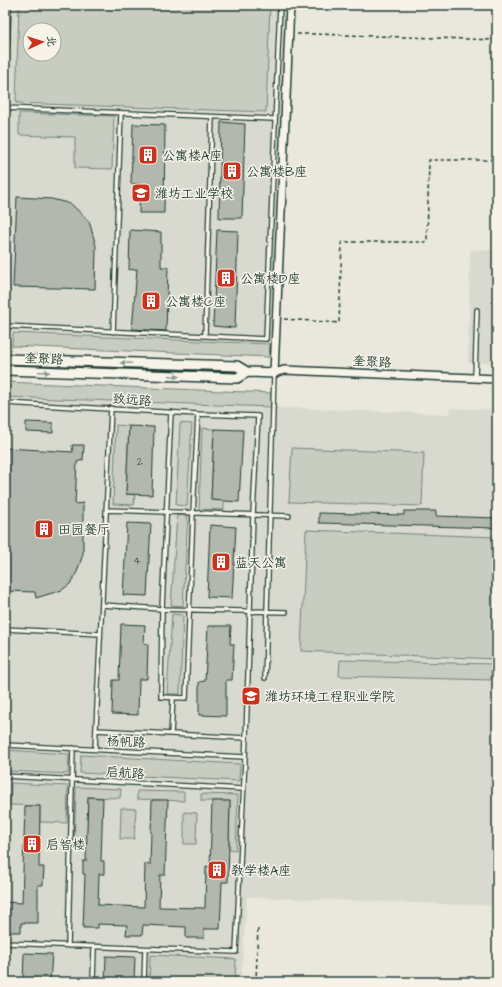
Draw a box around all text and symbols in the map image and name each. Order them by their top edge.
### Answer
north arrow [22,22,62,62]
text: 北 [44,35,59,47]
building icon: 公寓楼A座 [137,144,159,166]
place label: 公寓楼A座 [162,147,222,165]
building icon: 公寓楼B座 [221,160,243,182]
place label: 公寓楼B座 [246,163,307,181]
school or university icon: 潍坊工业学校 [130,182,152,204]
place label: 潍坊工业学校 [155,185,233,203]
building icon: 公寓楼D座 [215,267,237,289]
place label: 公寓楼D座 [240,270,300,288]
building icon: 公寓楼C座 [140,290,162,312]
place label: 公寓楼C座 [165,293,226,311]
street label: 奎聚路 [24,349,64,369]
street label: 奎聚路 [352,352,392,372]
one-way arrow [119,360,132,366]
one-way arrow [38,368,50,375]
one-way arrow [168,373,181,379]
street label: 致远路 [112,390,152,410]
house number: 2 [137,454,144,469]
building icon: 田园餐厅 [33,518,55,540]
place label: 田园餐厅 [58,521,110,539]
building icon: 蓝天公寓 [210,551,232,573]
house number: 4 [133,553,141,568]
place label: 蓝天公寓 [235,554,287,572]
school or university icon: 潍坊环境工程职业学院 [240,685,262,707]
place label: 潍坊环境工程职业学院 [265,688,395,706]
street label: 杨帆路 [106,732,146,752]
street label: 启航路 [105,763,145,783]
building icon: 启智楼 [21,833,43,855]
place label: 启智楼 [46,836,85,854]
building icon: 教学楼A座 [206,859,228,881]
place label: 教学楼A座 [231,862,291,880]

